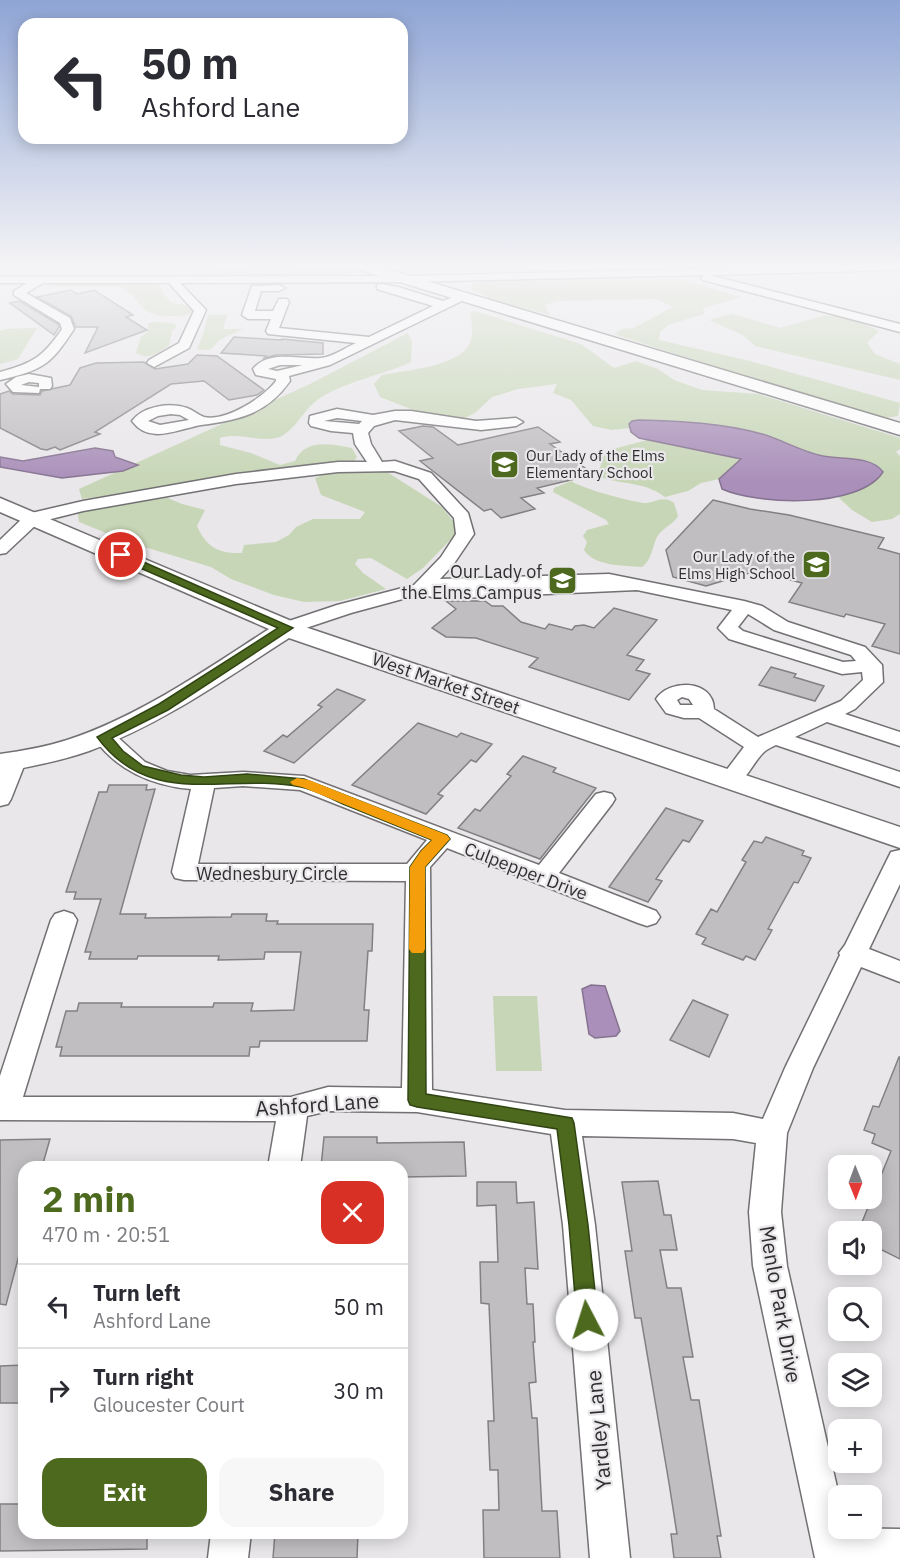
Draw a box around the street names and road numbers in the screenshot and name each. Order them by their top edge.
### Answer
street label: West Market Street [369,647,523,719]
street label: Culpepper Drive [461,837,591,905]
street label: Wednesbury Circle [196,862,348,885]
street label: Ashford Lane [254,1086,380,1122]
street label: Menlo Park Drive [753,1223,809,1385]
street label: Yardley Lane [579,1369,617,1491]

